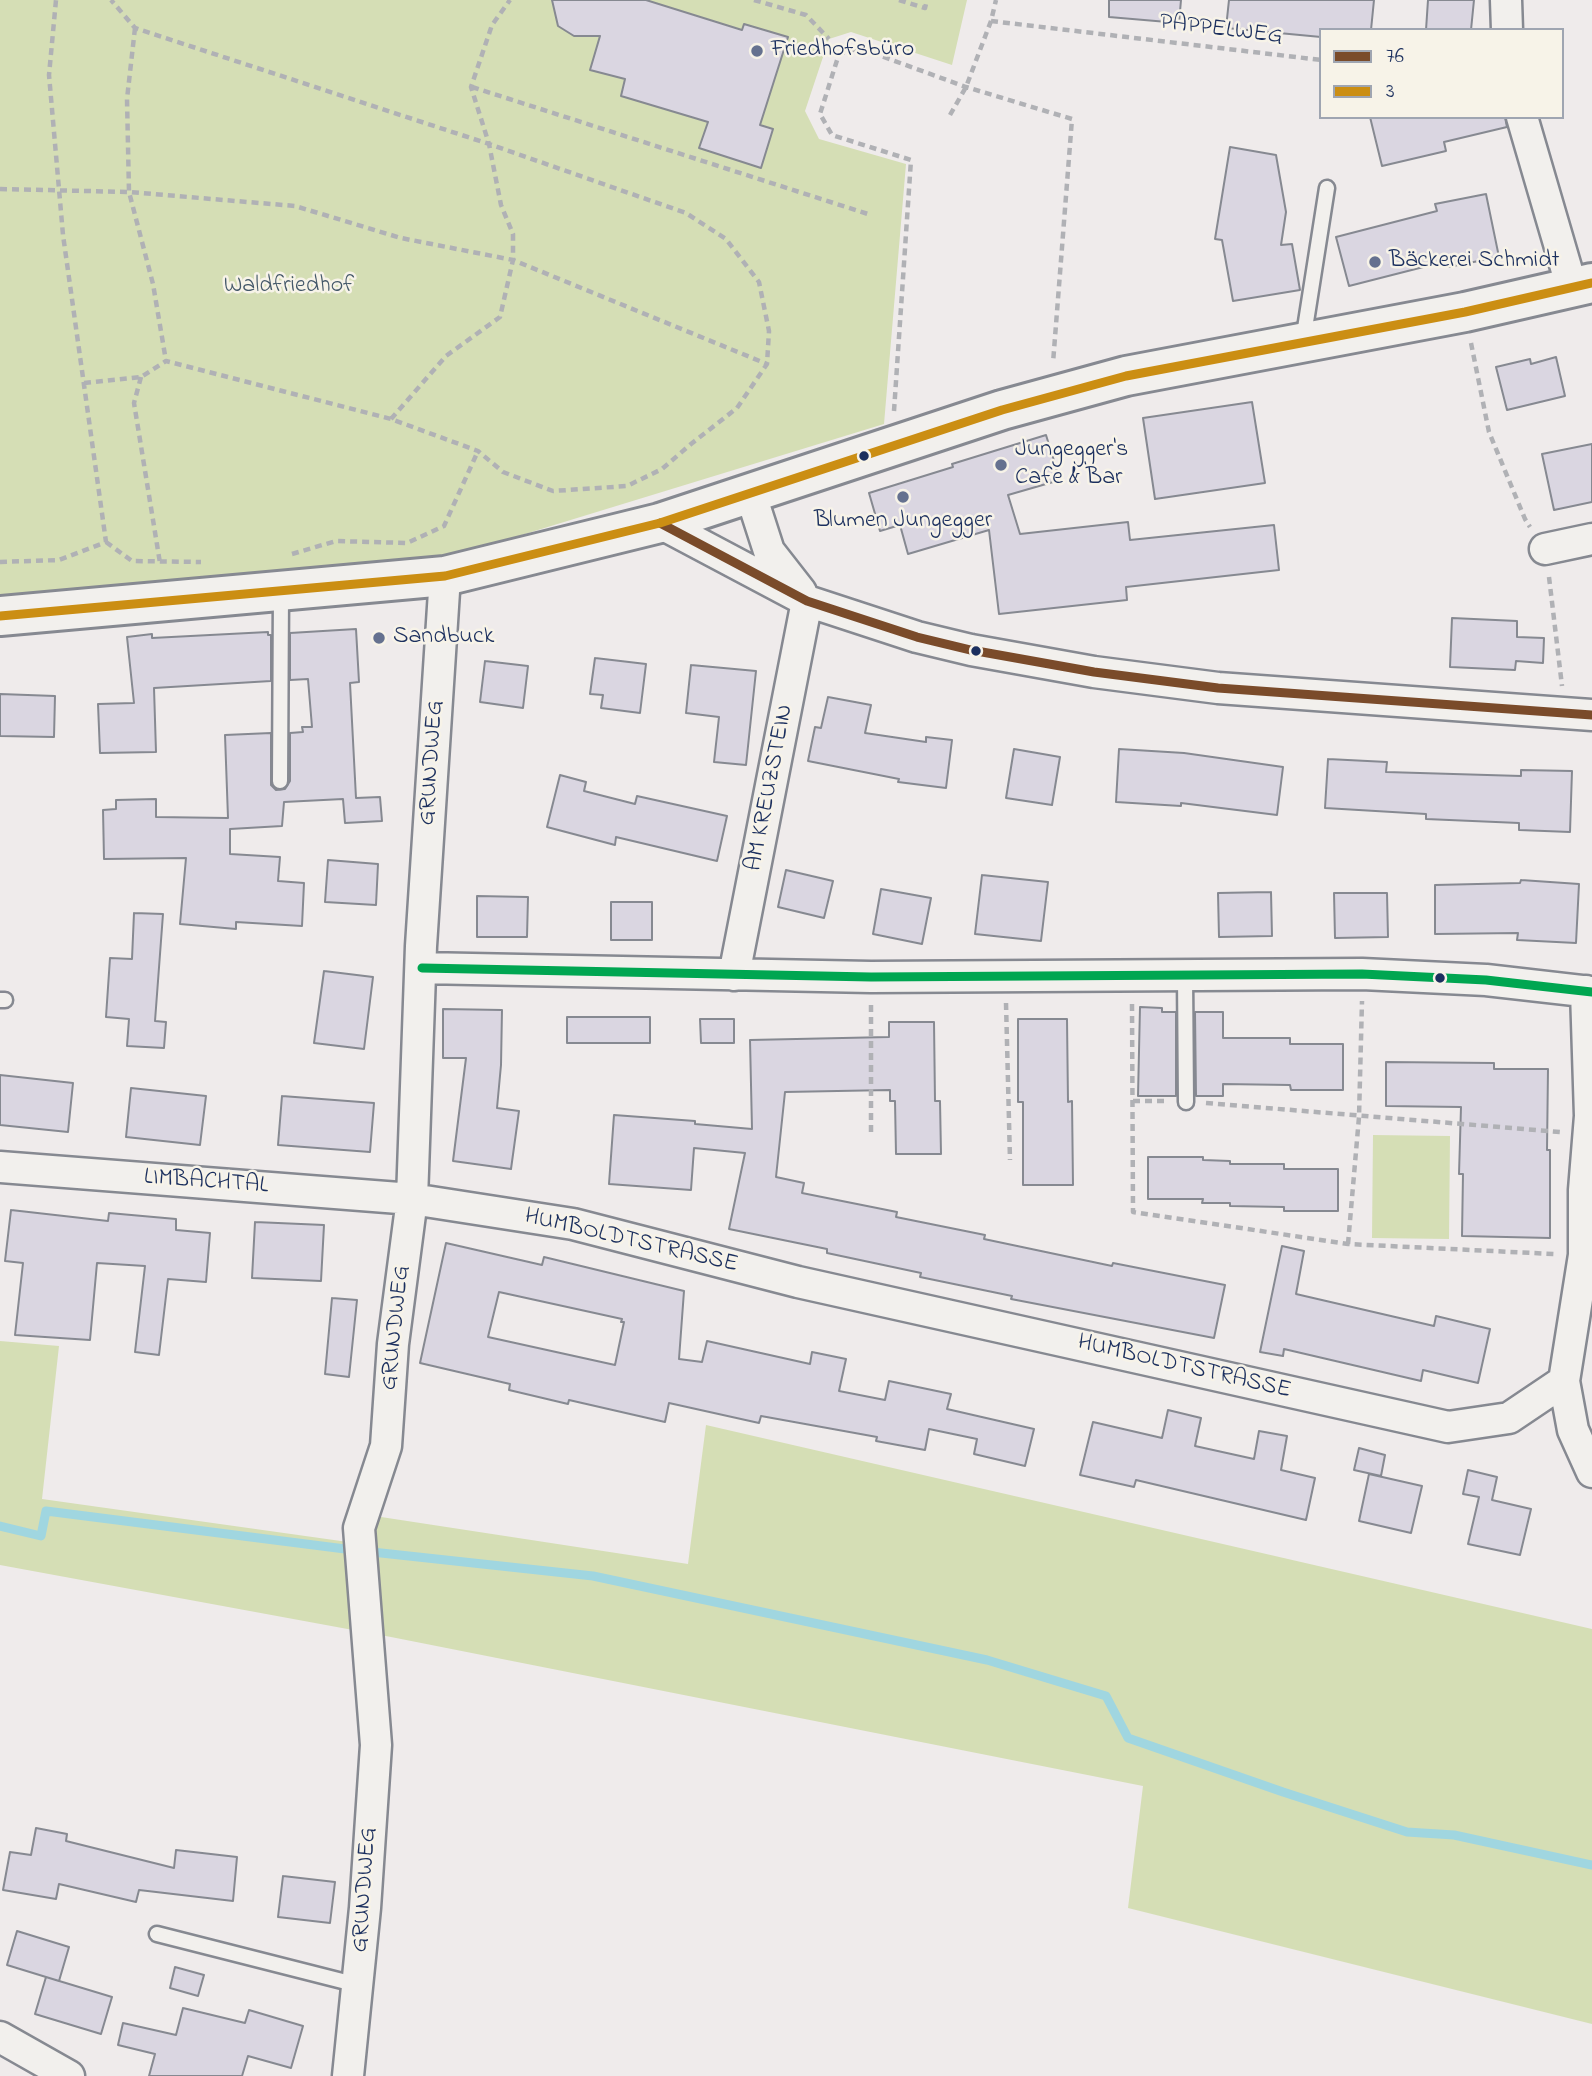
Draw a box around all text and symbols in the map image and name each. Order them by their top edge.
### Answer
street label: PAPPELWEG [1158,9,1284,53]
legend [1319,28,1564,119]
place label: Friedhofsbüro [771,37,914,65]
text: 76 [1386,42,1404,72]
marker: Friedhofsbüro [749,43,765,59]
text: 3 [1386,77,1395,107]
place label: Bäckerei Schmidt [1389,248,1560,276]
marker: Bäckerei Schmidt [1367,254,1383,270]
park label: Waldfriedhof [224,273,354,301]
place label: Jungegger's Cafe & Bar [1015,437,1128,493]
unlabelled marker [857,449,871,463]
marker: Jungegger's Cafe & Bar [993,457,1009,473]
marker: Blumen Jungegger [895,489,911,505]
place label: Blumen Jungegger [814,508,992,536]
place label: Sandbuck [393,624,494,652]
marker: Sandbuck [371,630,387,646]
unlabelled marker [969,644,983,658]
street label: GRUNDWEG [414,699,452,827]
street label: AM KREUZSTEIN [741,702,801,874]
unlabelled marker [1433,971,1447,985]
street label: LIMBACHTAL [143,1164,269,1202]
street label: HUMBOLDTSTRASSE [521,1203,741,1281]
street label: GRUNDWEG [376,1264,418,1392]
street label: HUMBOLDTSTRASSE [1074,1329,1294,1407]
street label: GRUNDWEG [347,1826,385,1954]

